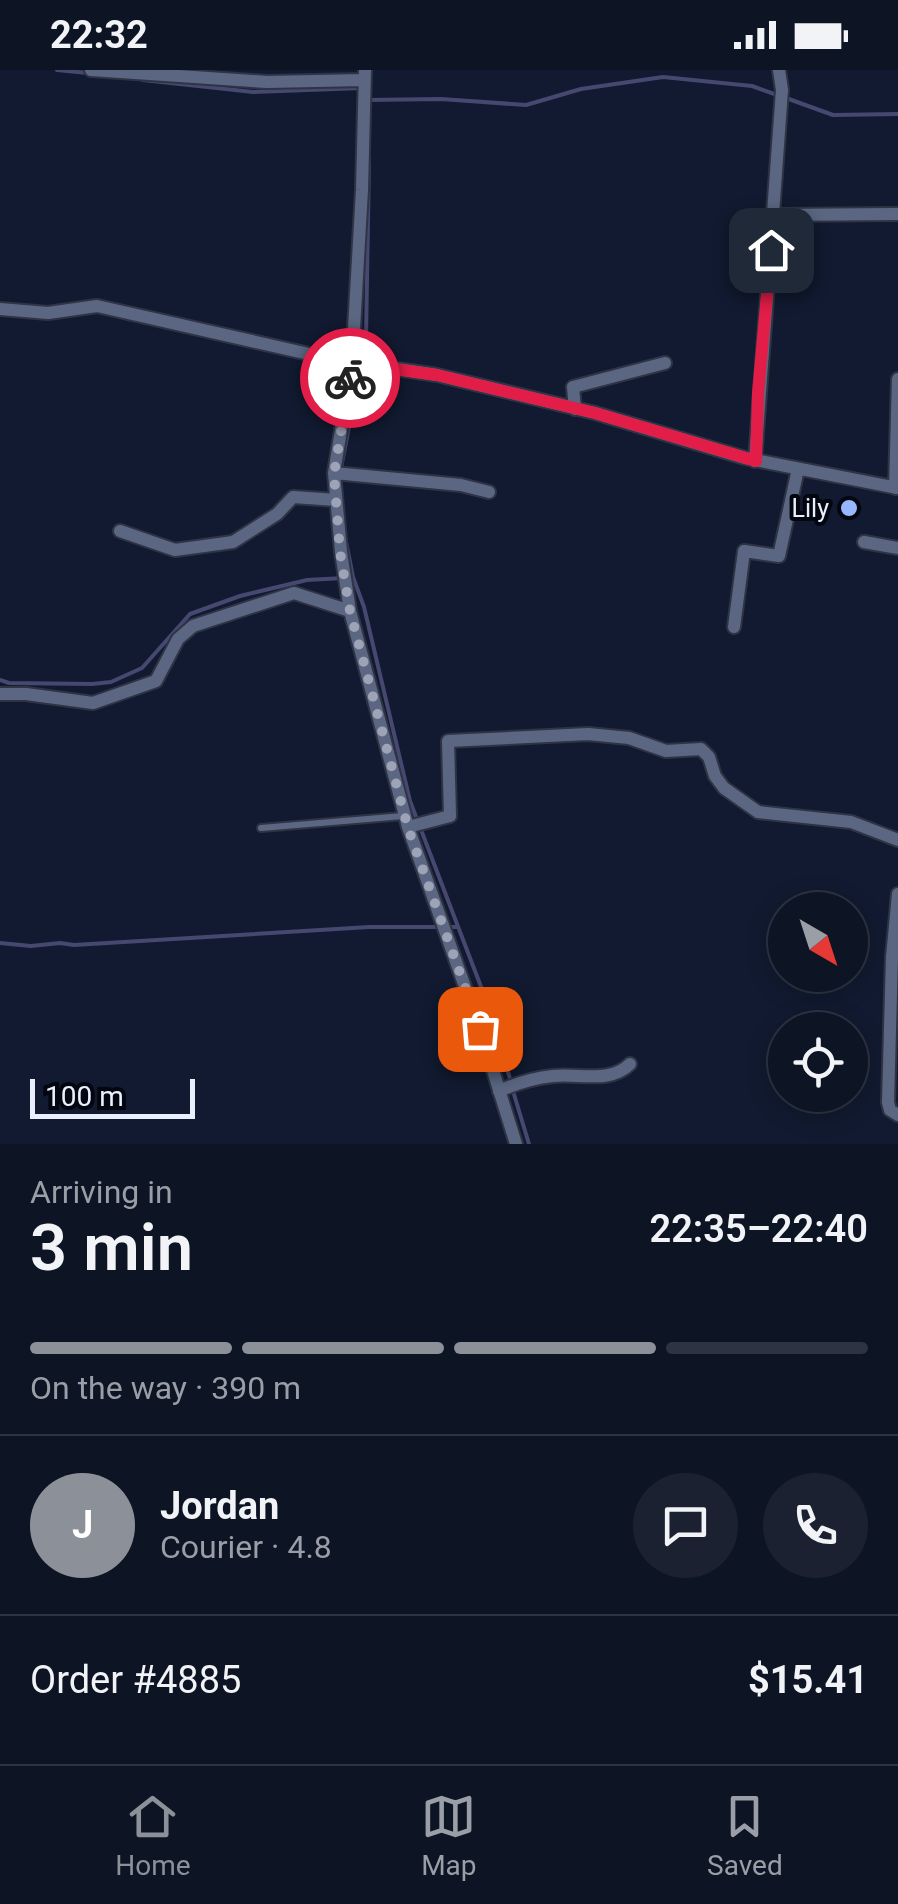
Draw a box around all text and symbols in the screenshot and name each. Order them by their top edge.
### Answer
text: 22:32 [50,13,148,57]
pin [729,208,814,293]
icon: home [744,223,799,278]
courier [300,328,400,428]
icon: bike [323,351,378,406]
place label: Lily [792,494,829,523]
marker: Lily [838,497,860,519]
north arrow [768,892,868,992]
map controls [768,892,868,1112]
pin [438,987,523,1072]
icon: bag [453,1002,508,1057]
button: locate [768,1012,868,1112]
scale bar [30,1074,195,1118]
text: 100 m [45,1080,124,1113]
text: Arriving in [30,1173,173,1211]
text: 22:35–22:40 [649,1207,868,1251]
text: 3 min [30,1210,193,1286]
text: On the way · 390 m [30,1369,301,1407]
button: chat [633,1473,738,1578]
button: phone [763,1473,868,1578]
text: Jordan [160,1484,279,1528]
text: J [72,1503,93,1547]
text: Courier · 4.8 [160,1528,332,1566]
text: Order #4885 [30,1658,241,1702]
text: $15.41 [748,1658,868,1702]
tab: Home [115,1789,191,1882]
tab: Map [421,1789,477,1882]
tab: Saved [707,1789,783,1882]

